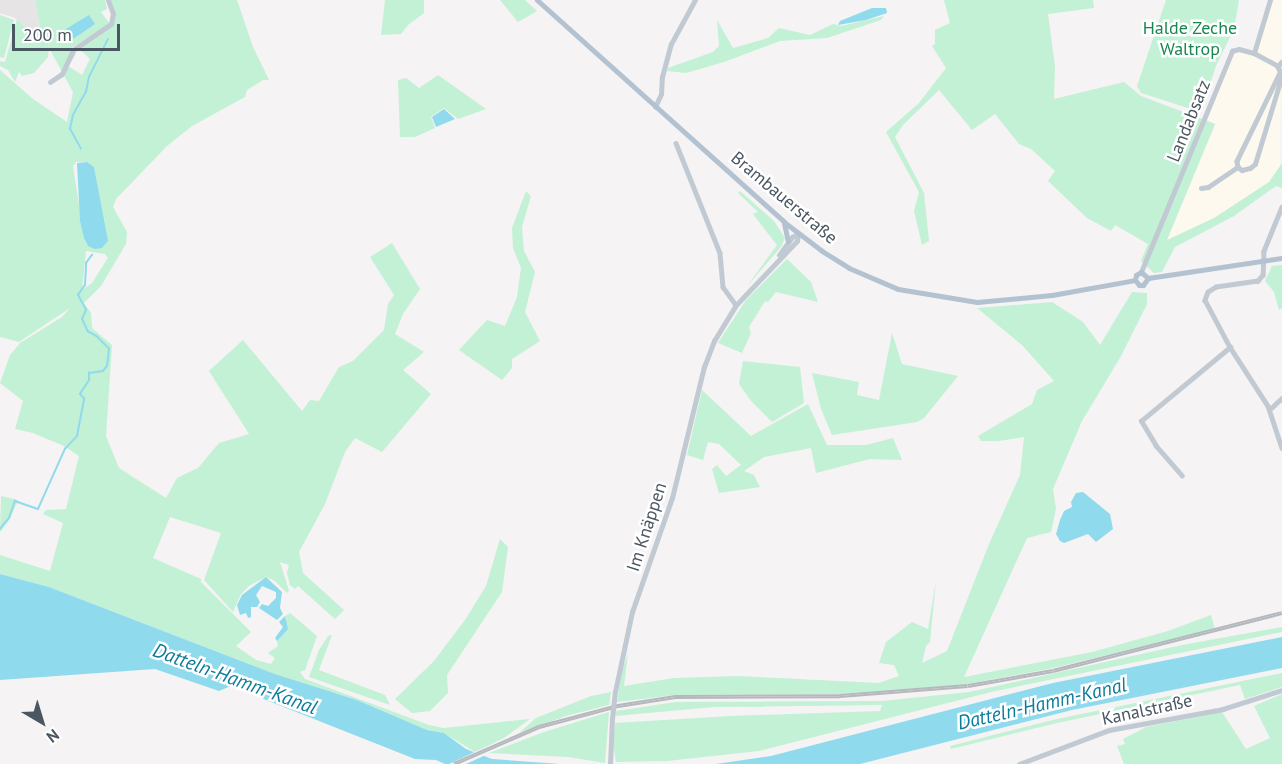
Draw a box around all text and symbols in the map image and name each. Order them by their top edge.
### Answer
scale bar [15,12,123,50]
park label: Halde Zeche Waltrop [1143,18,1237,60]
text: 200 m [23,23,72,46]
street label: Landabsatz [1163,77,1215,165]
street label: Brambauerstraße [726,147,842,249]
street label: Im Knäppen [622,480,672,574]
water label: Datteln-Hamm-Kanal [150,638,320,720]
water label: Datteln-Hamm-Kanal [955,673,1129,735]
street label: Kanalstraße [1100,690,1194,730]
north arrow [12,692,72,752]
text: N [43,725,63,747]

